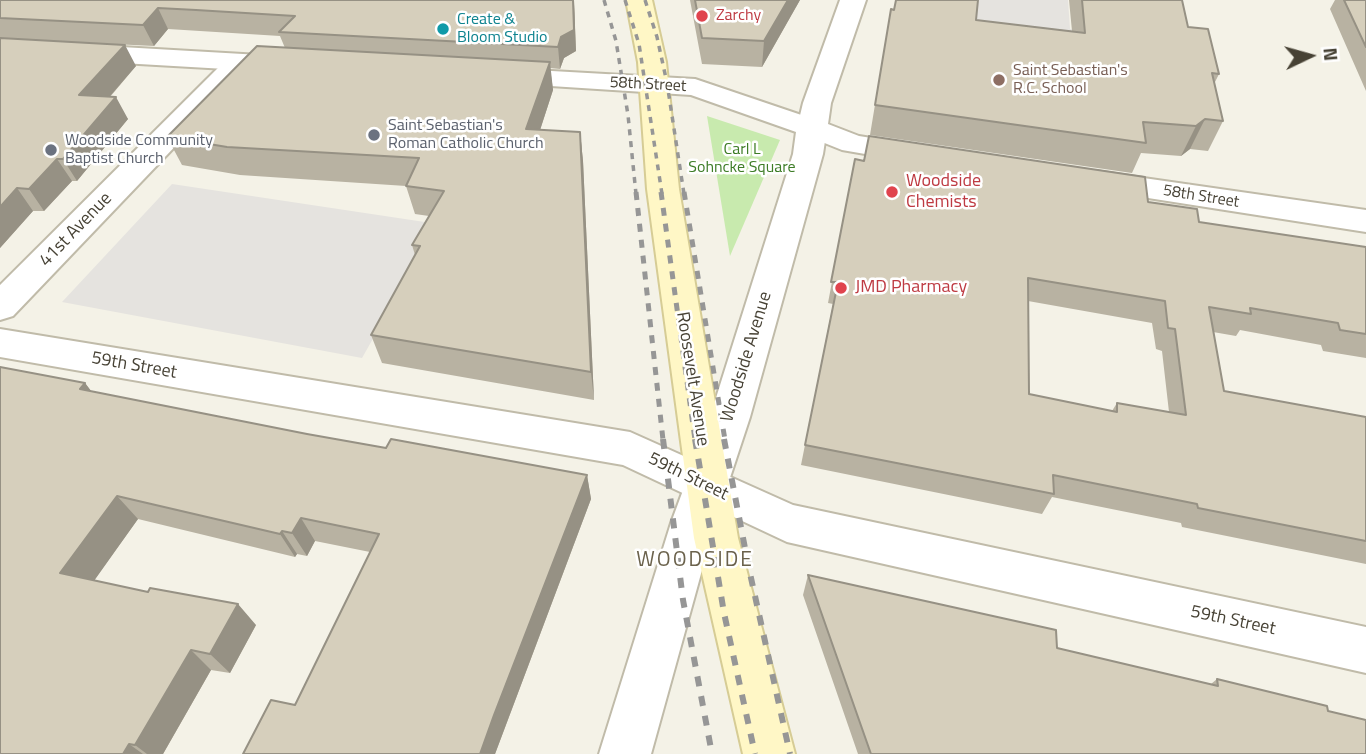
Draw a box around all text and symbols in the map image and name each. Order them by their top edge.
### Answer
place label: Zarchy [716,6,761,26]
marker: Zarchy [694,8,710,24]
place label: Create & Bloom Studio [457,10,547,48]
marker: Create & Bloom Studio [435,21,451,37]
north arrow [1275,21,1345,91]
text: N [1316,46,1346,62]
place label: Saint Sebastian's R.C. School [1013,61,1128,99]
marker: Saint Sebastian's R.C. School [991,72,1007,88]
street label: 58th Street [609,73,687,97]
place label: Saint Sebastian's Roman Catholic Church [388,116,543,154]
marker: Saint Sebastian's Roman Catholic Church [366,127,382,143]
place label: Woodside Community Baptist Church [65,131,213,169]
park label: Carl L Sohncke Square [688,140,796,178]
marker: Woodside Community Baptist Church [43,142,59,158]
place label: Woodside Chemists [906,171,981,214]
street label: 58th Street [1162,182,1240,212]
marker: Woodside Chemists [884,184,900,200]
street label: 41st Avenue [35,188,117,272]
place label: JMD Pharmacy [855,277,967,299]
marker: JMD Pharmacy [833,280,849,296]
street label: Woodside Avenue [717,289,777,425]
street label: Roosevelt Avenue [671,310,713,448]
street label: 59th Street [90,348,178,384]
street label: 59th Street [644,448,732,506]
district label: WOODSIDE [637,548,753,574]
street label: 59th Street [1188,601,1278,641]

